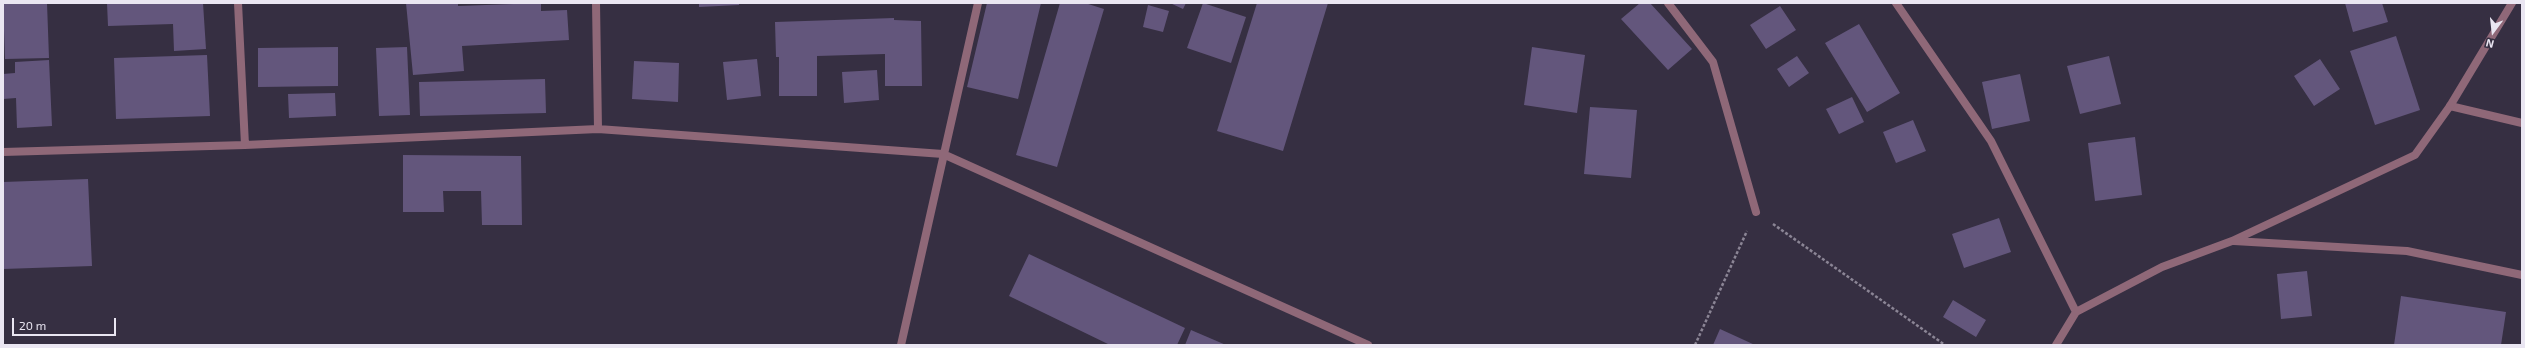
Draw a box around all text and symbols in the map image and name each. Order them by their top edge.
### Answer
north arrow [2473,12,2513,52]
text: N [2484,37,2495,51]
scale bar [14,310,118,336]
text: 20 m [19,318,46,332]

